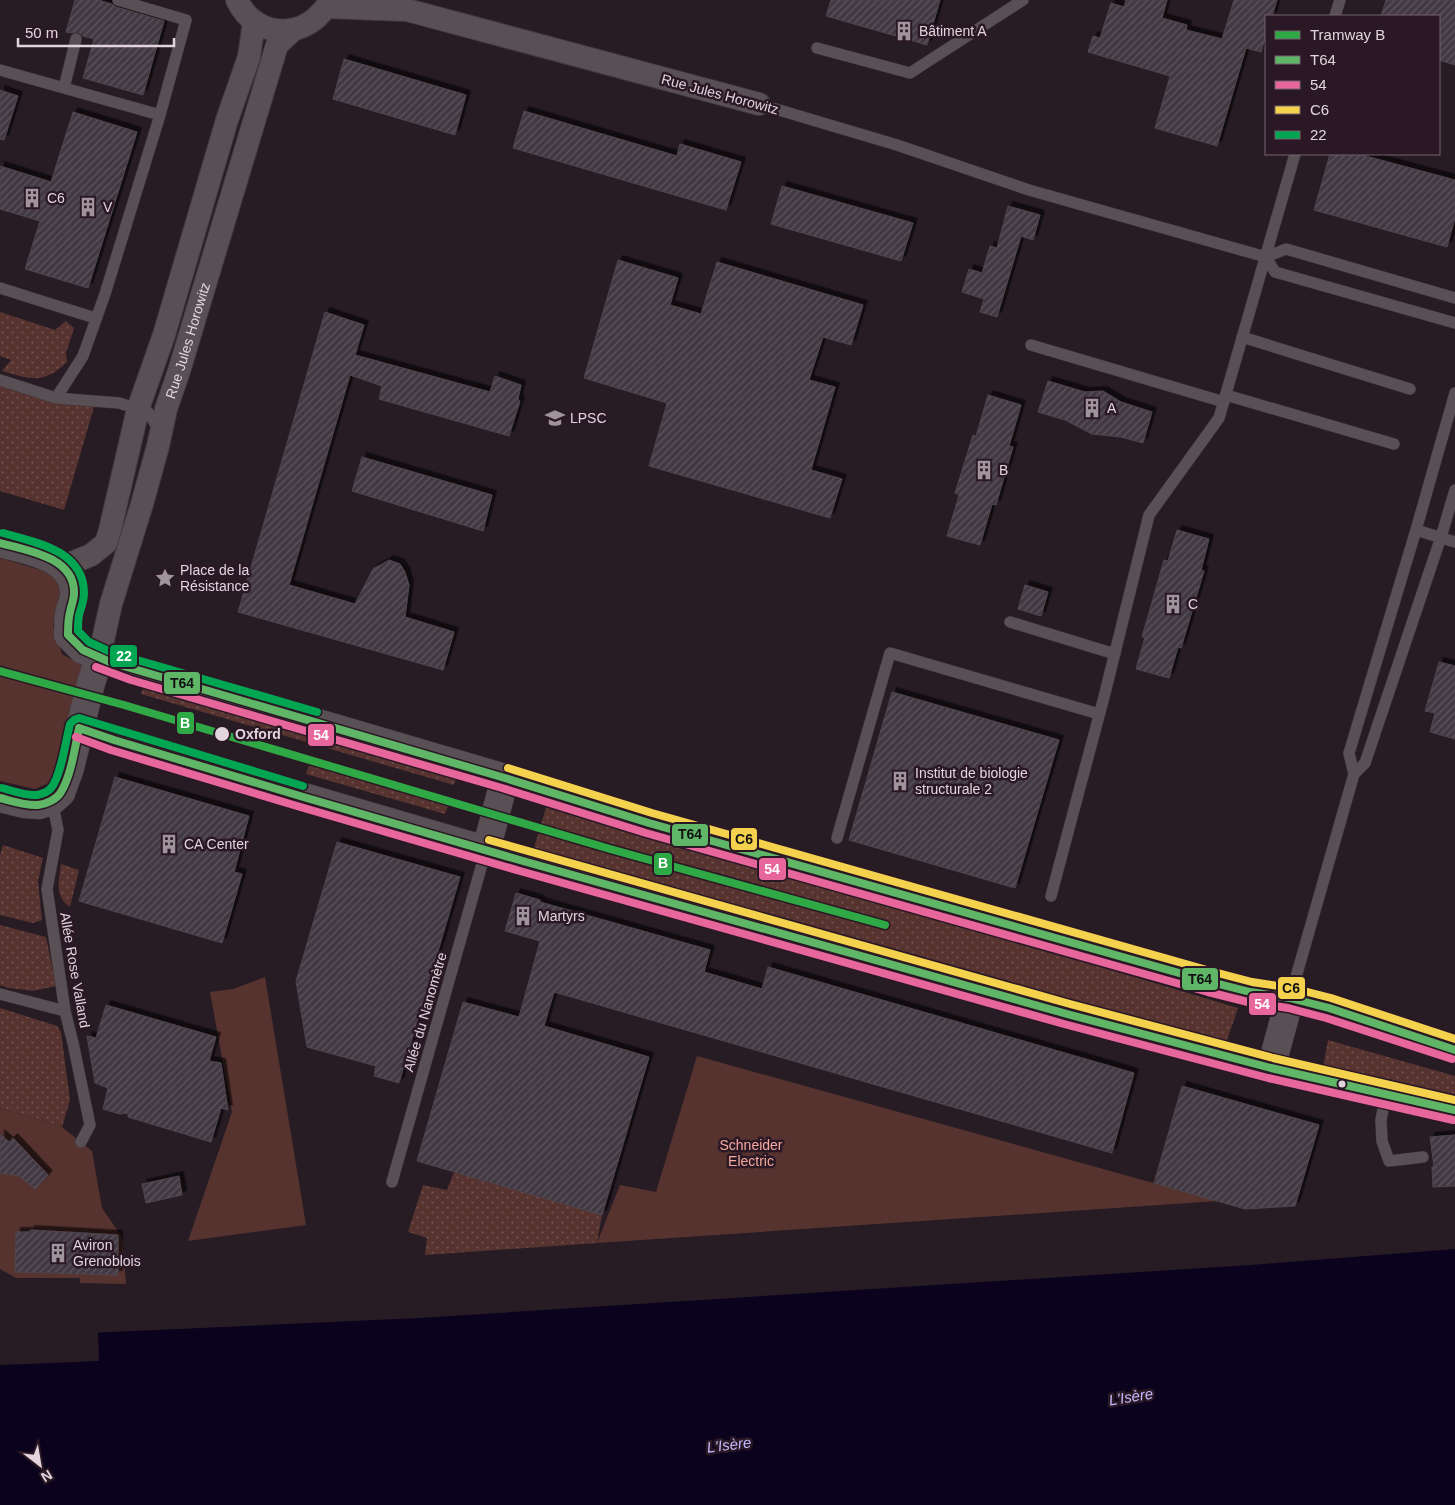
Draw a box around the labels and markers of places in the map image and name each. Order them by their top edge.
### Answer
building icon: Bâtiment A [893,20,915,42]
place label: Bâtiment A [919,23,987,39]
building icon: C6 [21,187,43,209]
place label: C6 [47,190,65,206]
building icon: V [77,196,99,218]
place label: V [103,199,113,215]
building icon: A [1081,397,1103,419]
place label: A [1107,400,1117,416]
school or university icon: LPSC [544,407,566,429]
place label: LPSC [570,410,607,426]
building icon: B [973,459,995,481]
place label: B [999,462,1008,478]
place label: Place de la Résistance [180,562,249,594]
place icon: Place de la Résistance [154,567,176,589]
building icon: C [1162,593,1184,615]
place label: C [1188,596,1198,612]
line badge: B [176,711,195,735]
marker: Oxford [213,725,231,743]
place label: Oxford [235,726,281,742]
place label: Institut de biologie structurale 2 [915,765,1028,797]
building icon: Institut de biologie structurale 2 [889,770,911,792]
line badge: C6 [730,827,758,851]
building icon: CA Center [158,833,180,855]
place label: CA Center [184,836,249,852]
line badge: B [653,852,673,876]
building icon: Martyrs [512,905,534,927]
place label: Martyrs [538,908,585,924]
line badge: C6 [1277,976,1306,1000]
unlabelled marker [1337,1079,1347,1089]
place label: Aviron Grenoblois [73,1237,141,1269]
building icon: Aviron Grenoblois [47,1242,69,1264]

